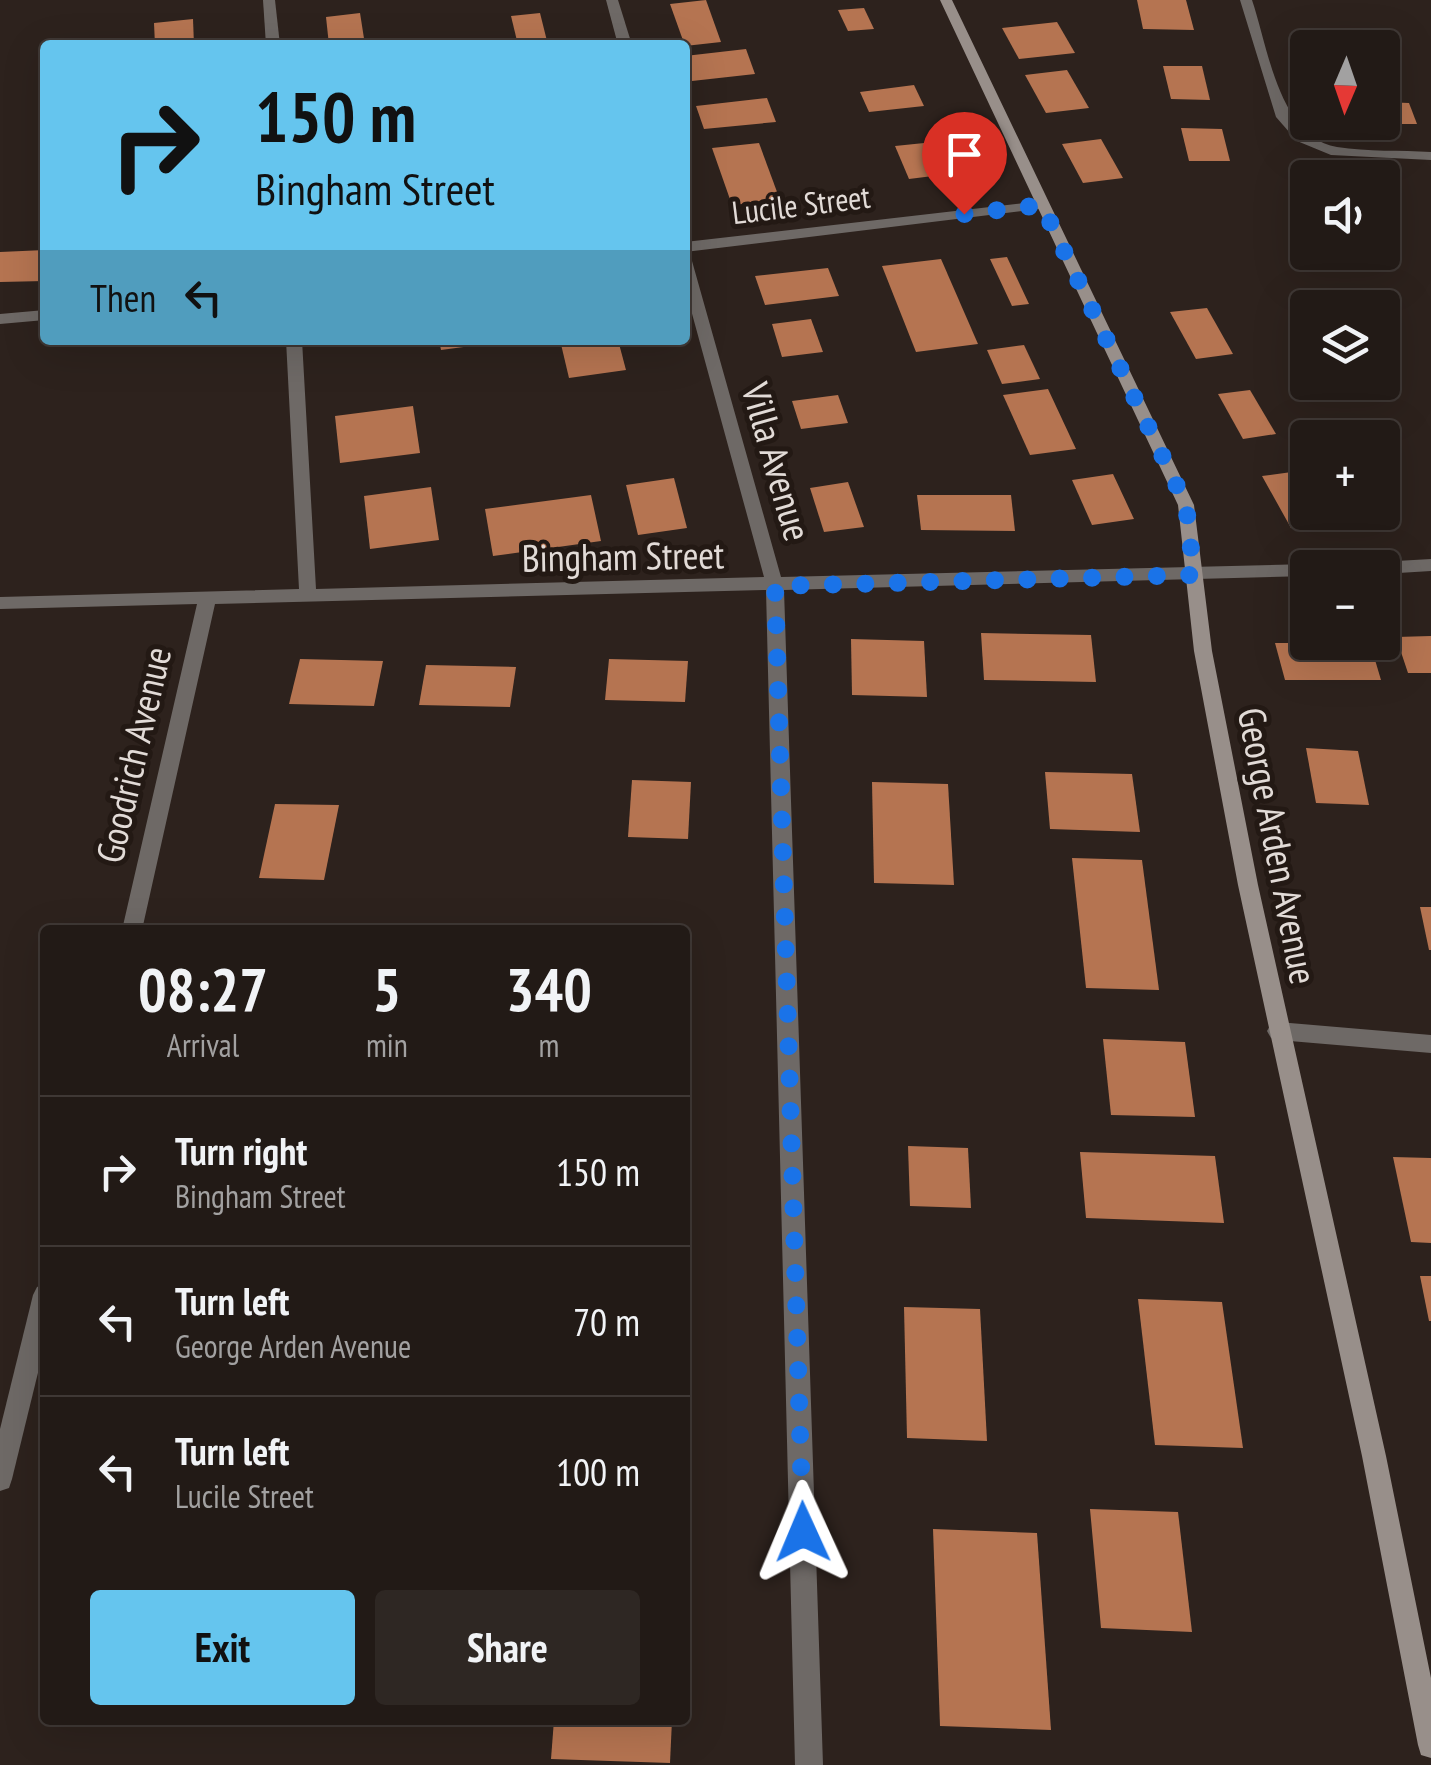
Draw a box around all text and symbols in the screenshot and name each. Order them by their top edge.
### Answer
north arrow [1290,30,1400,140]
map controls [1290,30,1400,660]
text: 150 m [255,71,416,161]
icon: right [90,80,220,210]
pin [922,112,1007,215]
icon: arrive [937,127,992,182]
text: Bingham Street [255,159,495,217]
button: sound [1290,160,1400,270]
street label: Lucile Street [729,175,872,233]
icon: left [176,270,231,325]
text: Then [90,273,156,322]
button: layers [1290,290,1400,400]
street label: Villa Avenue [731,376,823,546]
button: + [1290,420,1400,530]
street label: Bingham Street [521,529,725,582]
button: − [1290,550,1400,660]
street label: Goodrich Avenue [84,642,181,867]
street label: George Arden Avenue [1228,703,1329,988]
text: 08:27 [138,950,268,1028]
text: 5 [373,950,401,1028]
text: 340 [506,950,592,1028]
text: Arrival [167,1024,239,1066]
text: min [366,1024,408,1066]
text: m [538,1024,559,1066]
text: Turn right [175,1126,307,1175]
icon: right [90,1144,145,1199]
text: 150 m [556,1147,640,1196]
text: Bingham Street [175,1175,346,1217]
text: Turn left [175,1276,289,1325]
icon: left [90,1294,145,1349]
text: 70 m [573,1297,640,1346]
text: George Arden Avenue [175,1325,411,1367]
text: Turn left [175,1426,289,1475]
icon: left [90,1444,145,1499]
text: 100 m [556,1447,640,1496]
text: Lucile Street [175,1475,314,1517]
position arrow [751,1480,855,1584]
button: Exit [90,1590,355,1705]
button: Share [375,1590,640,1705]

